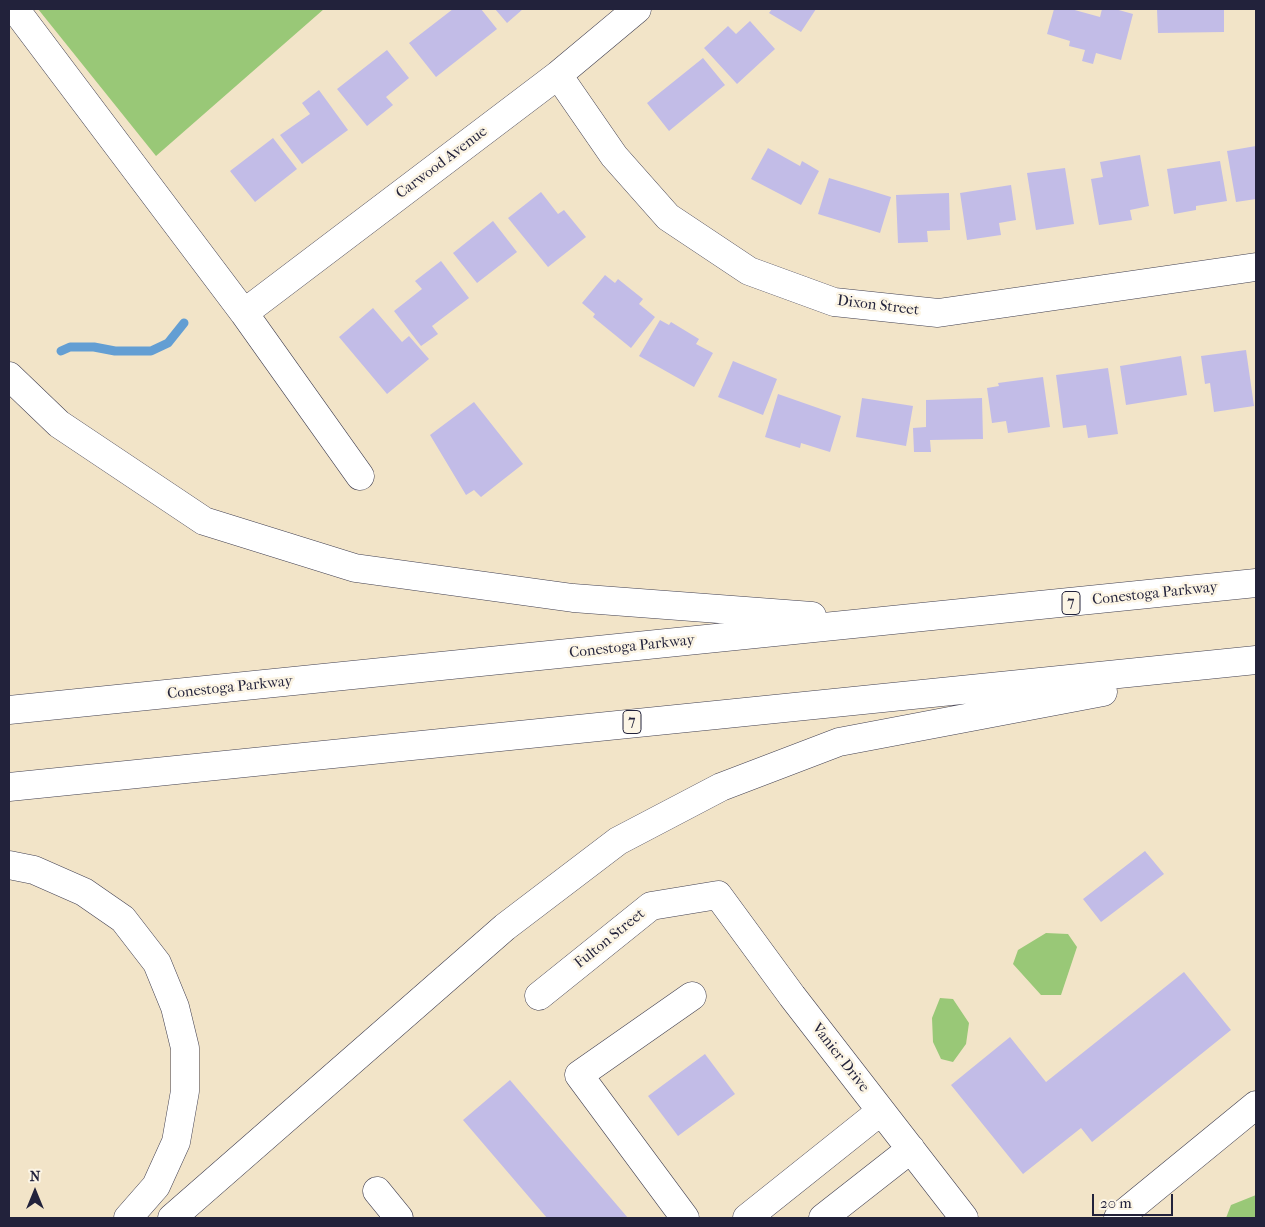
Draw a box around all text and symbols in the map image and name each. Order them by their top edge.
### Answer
street label: Carwood Avenue [393,123,491,203]
street label: Dixon Street [836,292,920,320]
street label: Conestoga Parkway [1091,578,1219,610]
road number: 7 [1062,592,1080,614]
street label: Conestoga Parkway [568,631,696,663]
street label: Conestoga Parkway [166,672,294,704]
road number: 7 [623,710,641,734]
street label: Fulton Street [571,905,649,973]
street label: Vanier Drive [808,1020,872,1096]
north arrow [10,1167,60,1217]
text: N [30,1168,40,1185]
scale bar [1095,1184,1176,1216]
text: 20 m [1100,1194,1132,1212]

